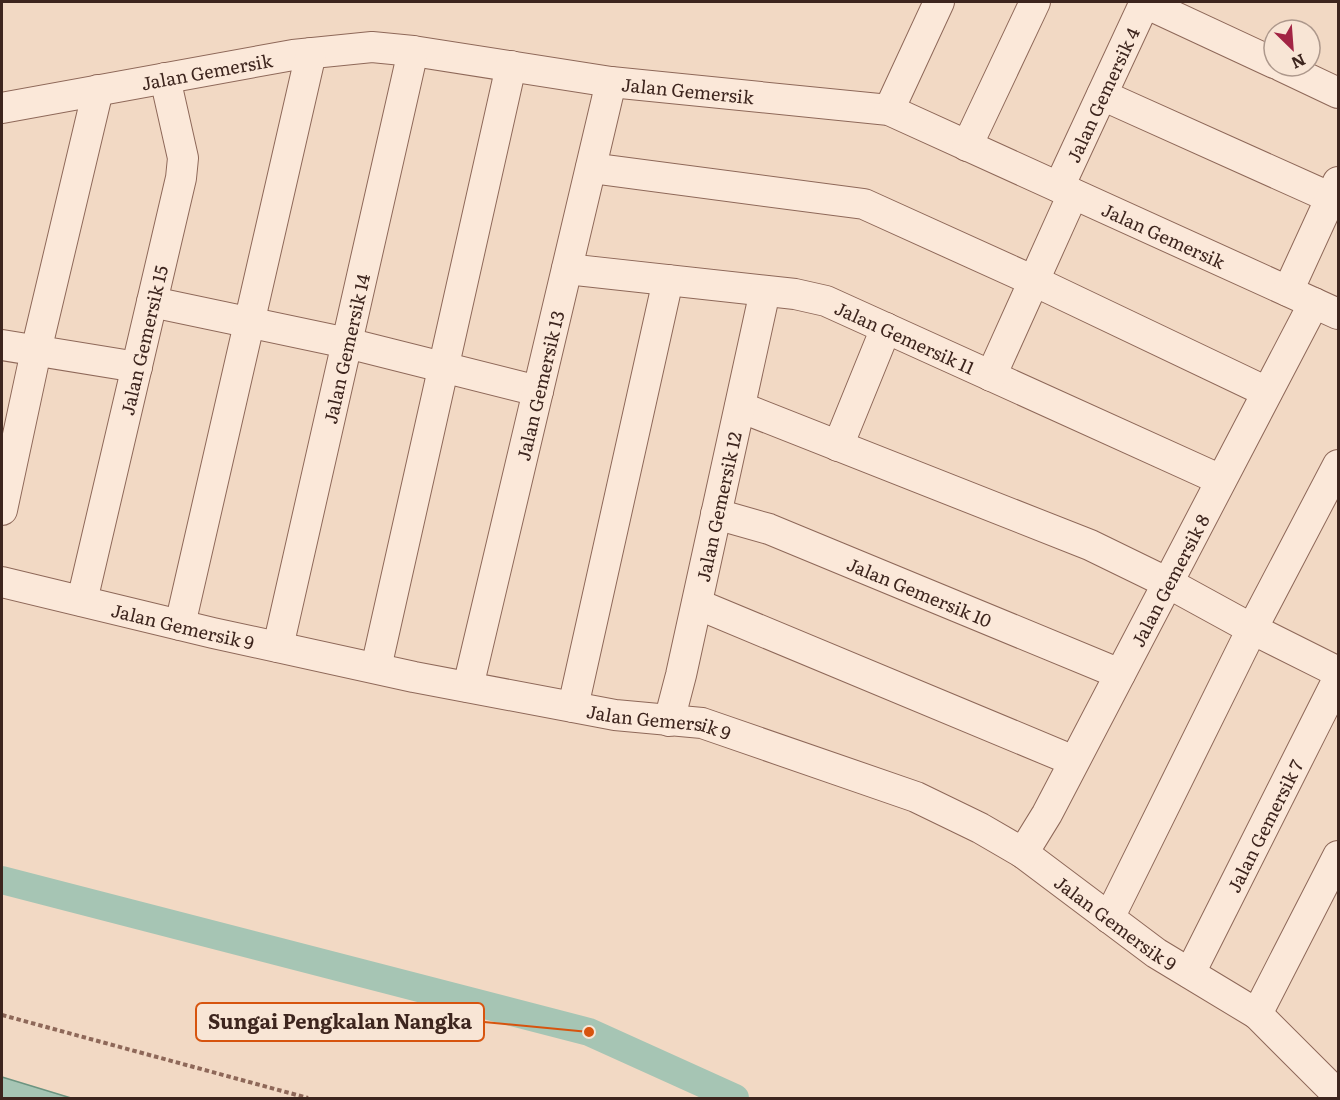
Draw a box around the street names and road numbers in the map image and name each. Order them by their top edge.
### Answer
street label: Jalan Gemersik 4 [1059,22,1145,167]
street label: Jalan Gemersik [139,45,275,96]
street label: Jalan Gemersik [620,70,756,110]
street label: Jalan Gemersik [1098,195,1231,275]
street label: Jalan Gemersik 15 [112,262,174,418]
street label: Jalan Gemersik 14 [316,271,376,426]
street label: Jalan Gemersik 11 [831,293,980,380]
street label: Jalan Gemersik 13 [508,307,570,463]
street label: Jalan Gemersik 12 [688,429,747,584]
street label: Jalan Gemersik 8 [1123,509,1215,651]
street label: Jalan Gemersik 10 [843,549,996,633]
street label: Jalan Gemersik 9 [109,595,257,655]
street label: Jalan Gemersik 9 [585,696,735,746]
street label: Jalan Gemersik 7 [1219,754,1309,897]
street label: Jalan Gemersik 9 [1049,868,1182,976]

